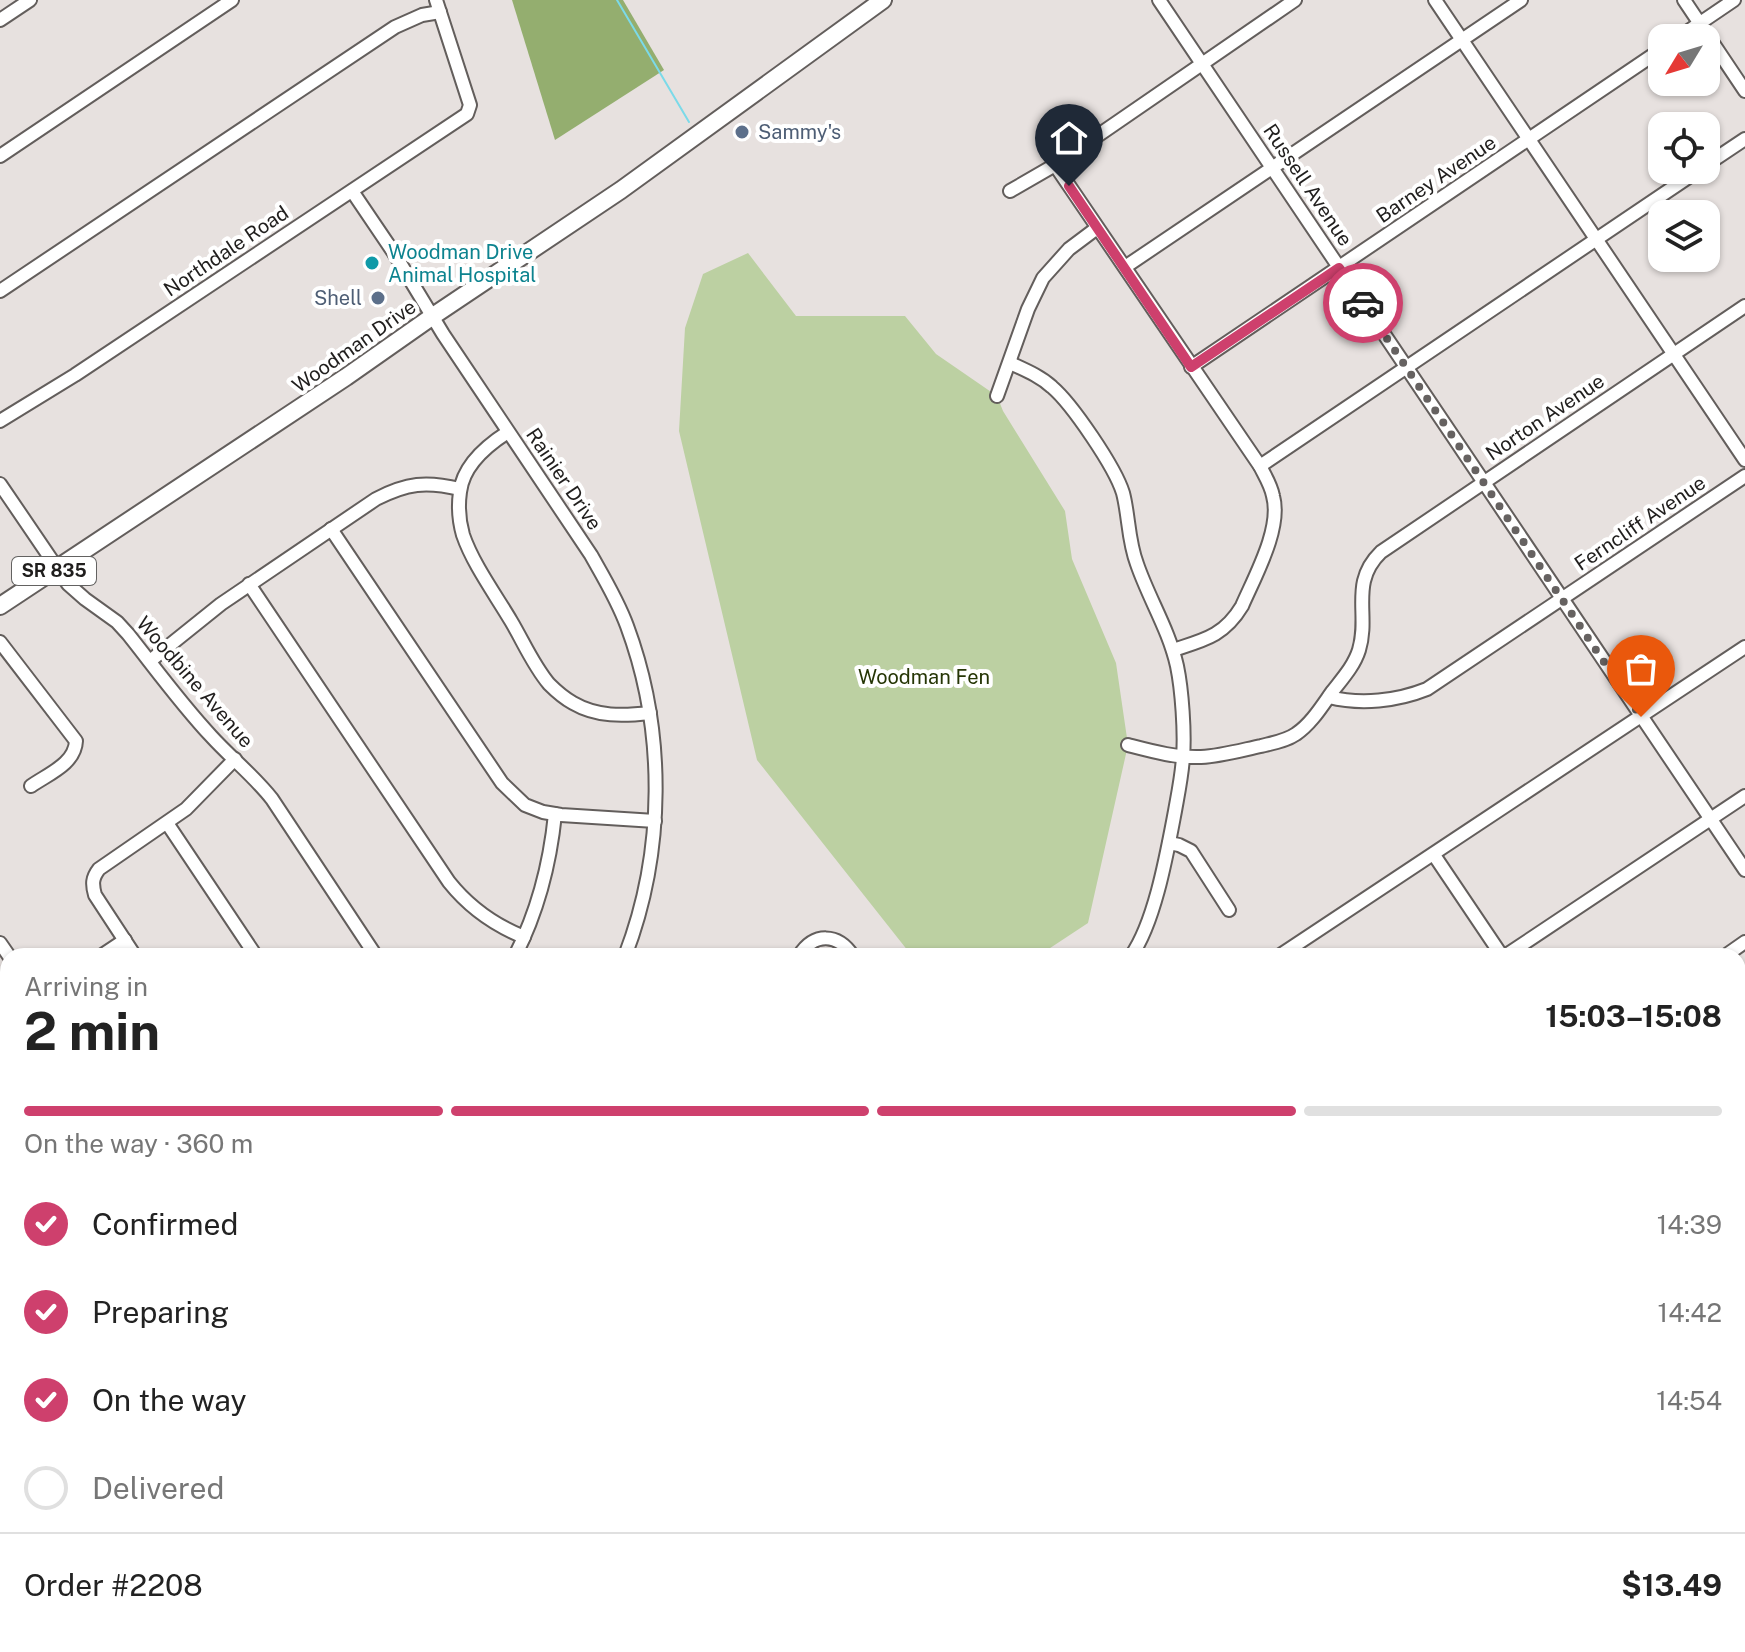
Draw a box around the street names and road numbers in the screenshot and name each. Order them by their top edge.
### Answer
street label: Russell Avenue [1258,119,1358,251]
street label: Barney Avenue [1372,130,1500,228]
street label: Northdale Road [159,200,293,302]
street label: Woodman Drive [288,294,420,398]
street label: Norton Avenue [1481,369,1609,465]
street label: Rainier Drive [521,423,607,535]
street label: Ferncliff Avenue [1570,470,1710,576]
road number: SR 835 [12,557,96,585]
street label: Woodbine Avenue [131,611,259,753]

